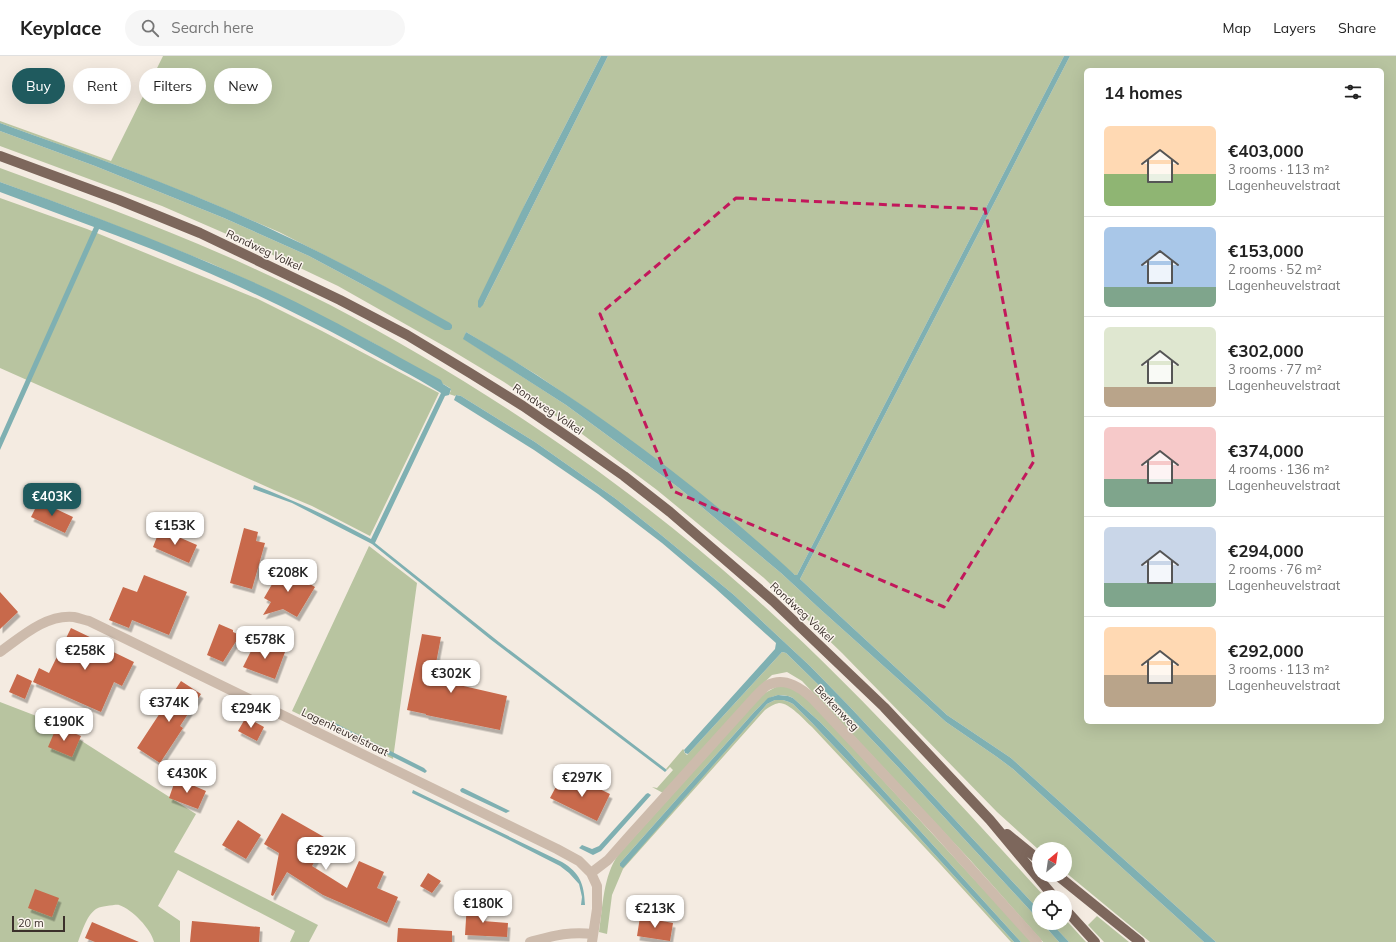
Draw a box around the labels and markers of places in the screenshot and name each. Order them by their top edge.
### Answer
pin: €403K [24,483,80,517]
pin: €153K [147,512,203,546]
pin: €208K [260,559,316,593]
pin: €578K [237,626,293,660]
pin: €258K [57,637,113,671]
pin: €302K [423,660,479,694]
pin: €374K [141,689,197,723]
pin: €294K [223,695,279,729]
pin: €190K [36,708,92,742]
pin: €430K [159,760,215,794]
pin: €297K [554,764,610,798]
pin: €292K [298,837,354,871]
pin: €180K [455,890,511,924]
pin: €213K [627,895,683,929]

